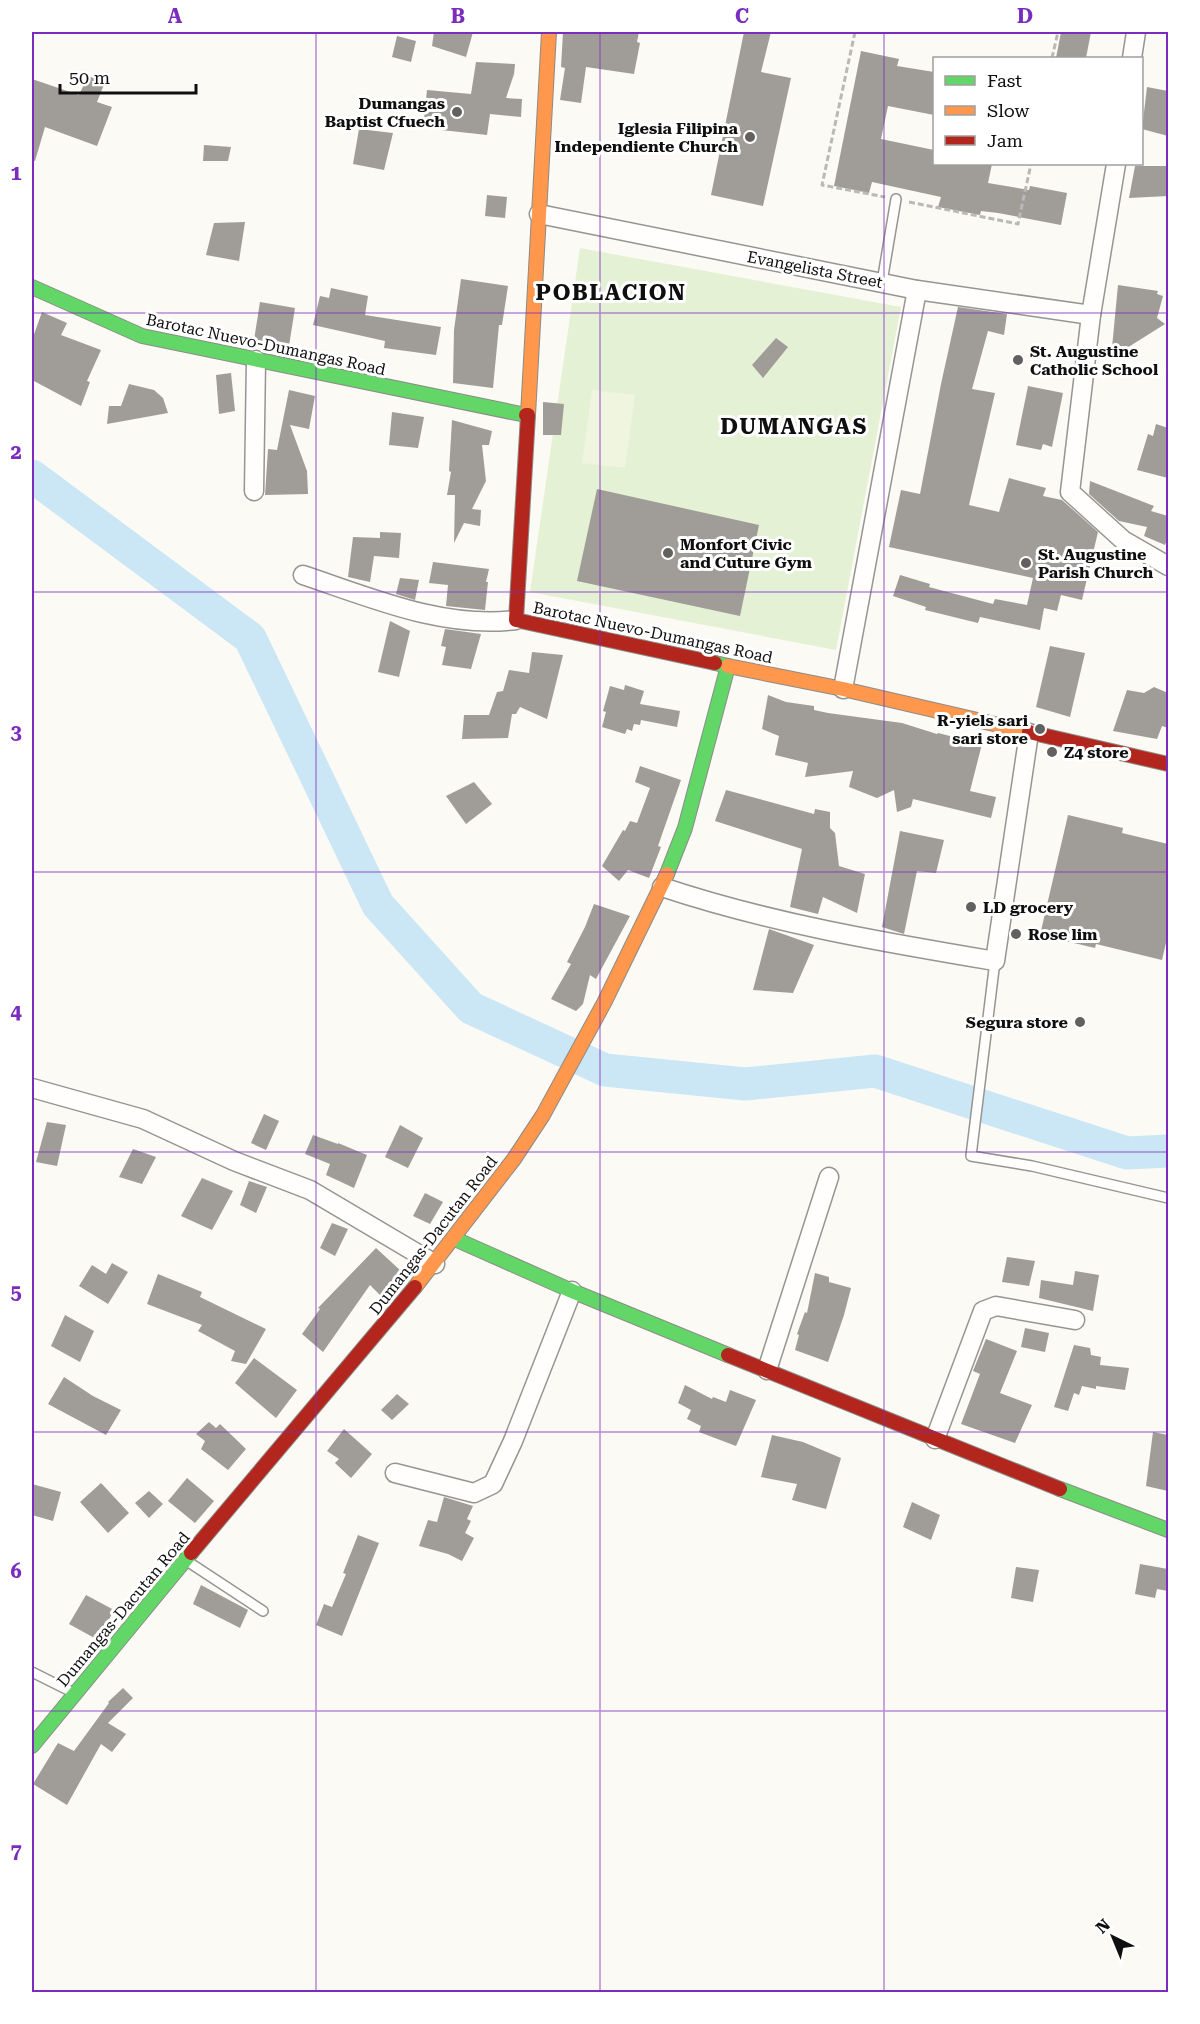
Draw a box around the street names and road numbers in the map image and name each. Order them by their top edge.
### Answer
street label: Evangelista Street [746,247,884,292]
street label: Barotac Nuevo-Dumangas Road [144,310,387,379]
street label: Barotac Nuevo-Dumangas Road [531,598,774,667]
street label: Dumangas-Dacutan Road [366,1152,501,1318]
street label: Dumangas-Dacutan Road [53,1528,194,1691]

